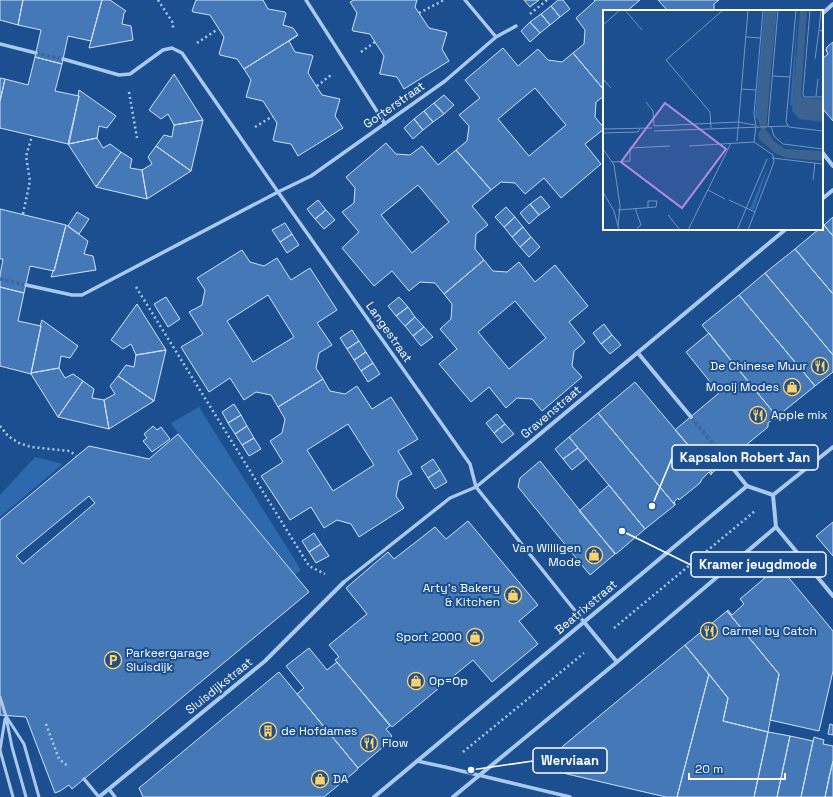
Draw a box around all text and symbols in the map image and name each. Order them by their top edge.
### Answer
inset map [603,10,823,230]
street label: Gorterstraat [360,78,428,132]
street label: Langestraat [362,298,416,366]
restaurant icon: De Chinese Muur [810,356,830,376]
place label: De Chinese Muur [710,358,807,374]
shop icon: Mooij Modes [782,377,802,397]
place label: Mooij Modes [706,379,779,395]
street label: Gravenstraat [517,382,585,442]
restaurant icon: Apple mix [748,405,768,425]
place label: Apple mix [771,407,828,423]
callout: Kapsalon Robert Jan [672,445,818,470]
text: Kapsalon Robert Jan [680,449,810,466]
place label: Van Willigen Mode [512,540,581,570]
shop icon: Van Willigen Mode [584,545,604,565]
callout: Kramer jeugdmode [691,552,826,577]
text: Kramer jeugdmode [699,556,817,573]
street label: Beatrixstraat [552,576,620,638]
place label: Arty's Bakery & Kitchen [423,580,500,610]
shop icon: Arty's Bakery & Kitchen [503,585,523,605]
restaurant icon: Carmel by Catch [699,621,719,641]
place label: Carmel by Catch [722,623,817,639]
shop icon: Sport 2000 [465,627,485,647]
place label: Sport 2000 [396,629,462,645]
place label: Parkeergarage Sluisdijk [126,645,210,675]
parking icon: Parkeergarage Sluisdijk [103,650,123,670]
street label: Sluisdijkstraat [182,654,256,718]
shop icon: Op=Op [406,671,426,691]
place label: Op=Op [429,673,468,689]
building icon: de Hofdames [258,721,278,741]
place label: de Hofdames [281,723,357,739]
restaurant icon: Flow [359,733,379,753]
place label: Flow [382,735,408,751]
callout: Werviaan [533,748,607,773]
text: Werviaan [541,752,599,769]
scale bar [689,755,785,781]
text: 20 m [695,761,723,777]
shop icon: DA [310,769,330,789]
place label: DA [333,771,349,787]

